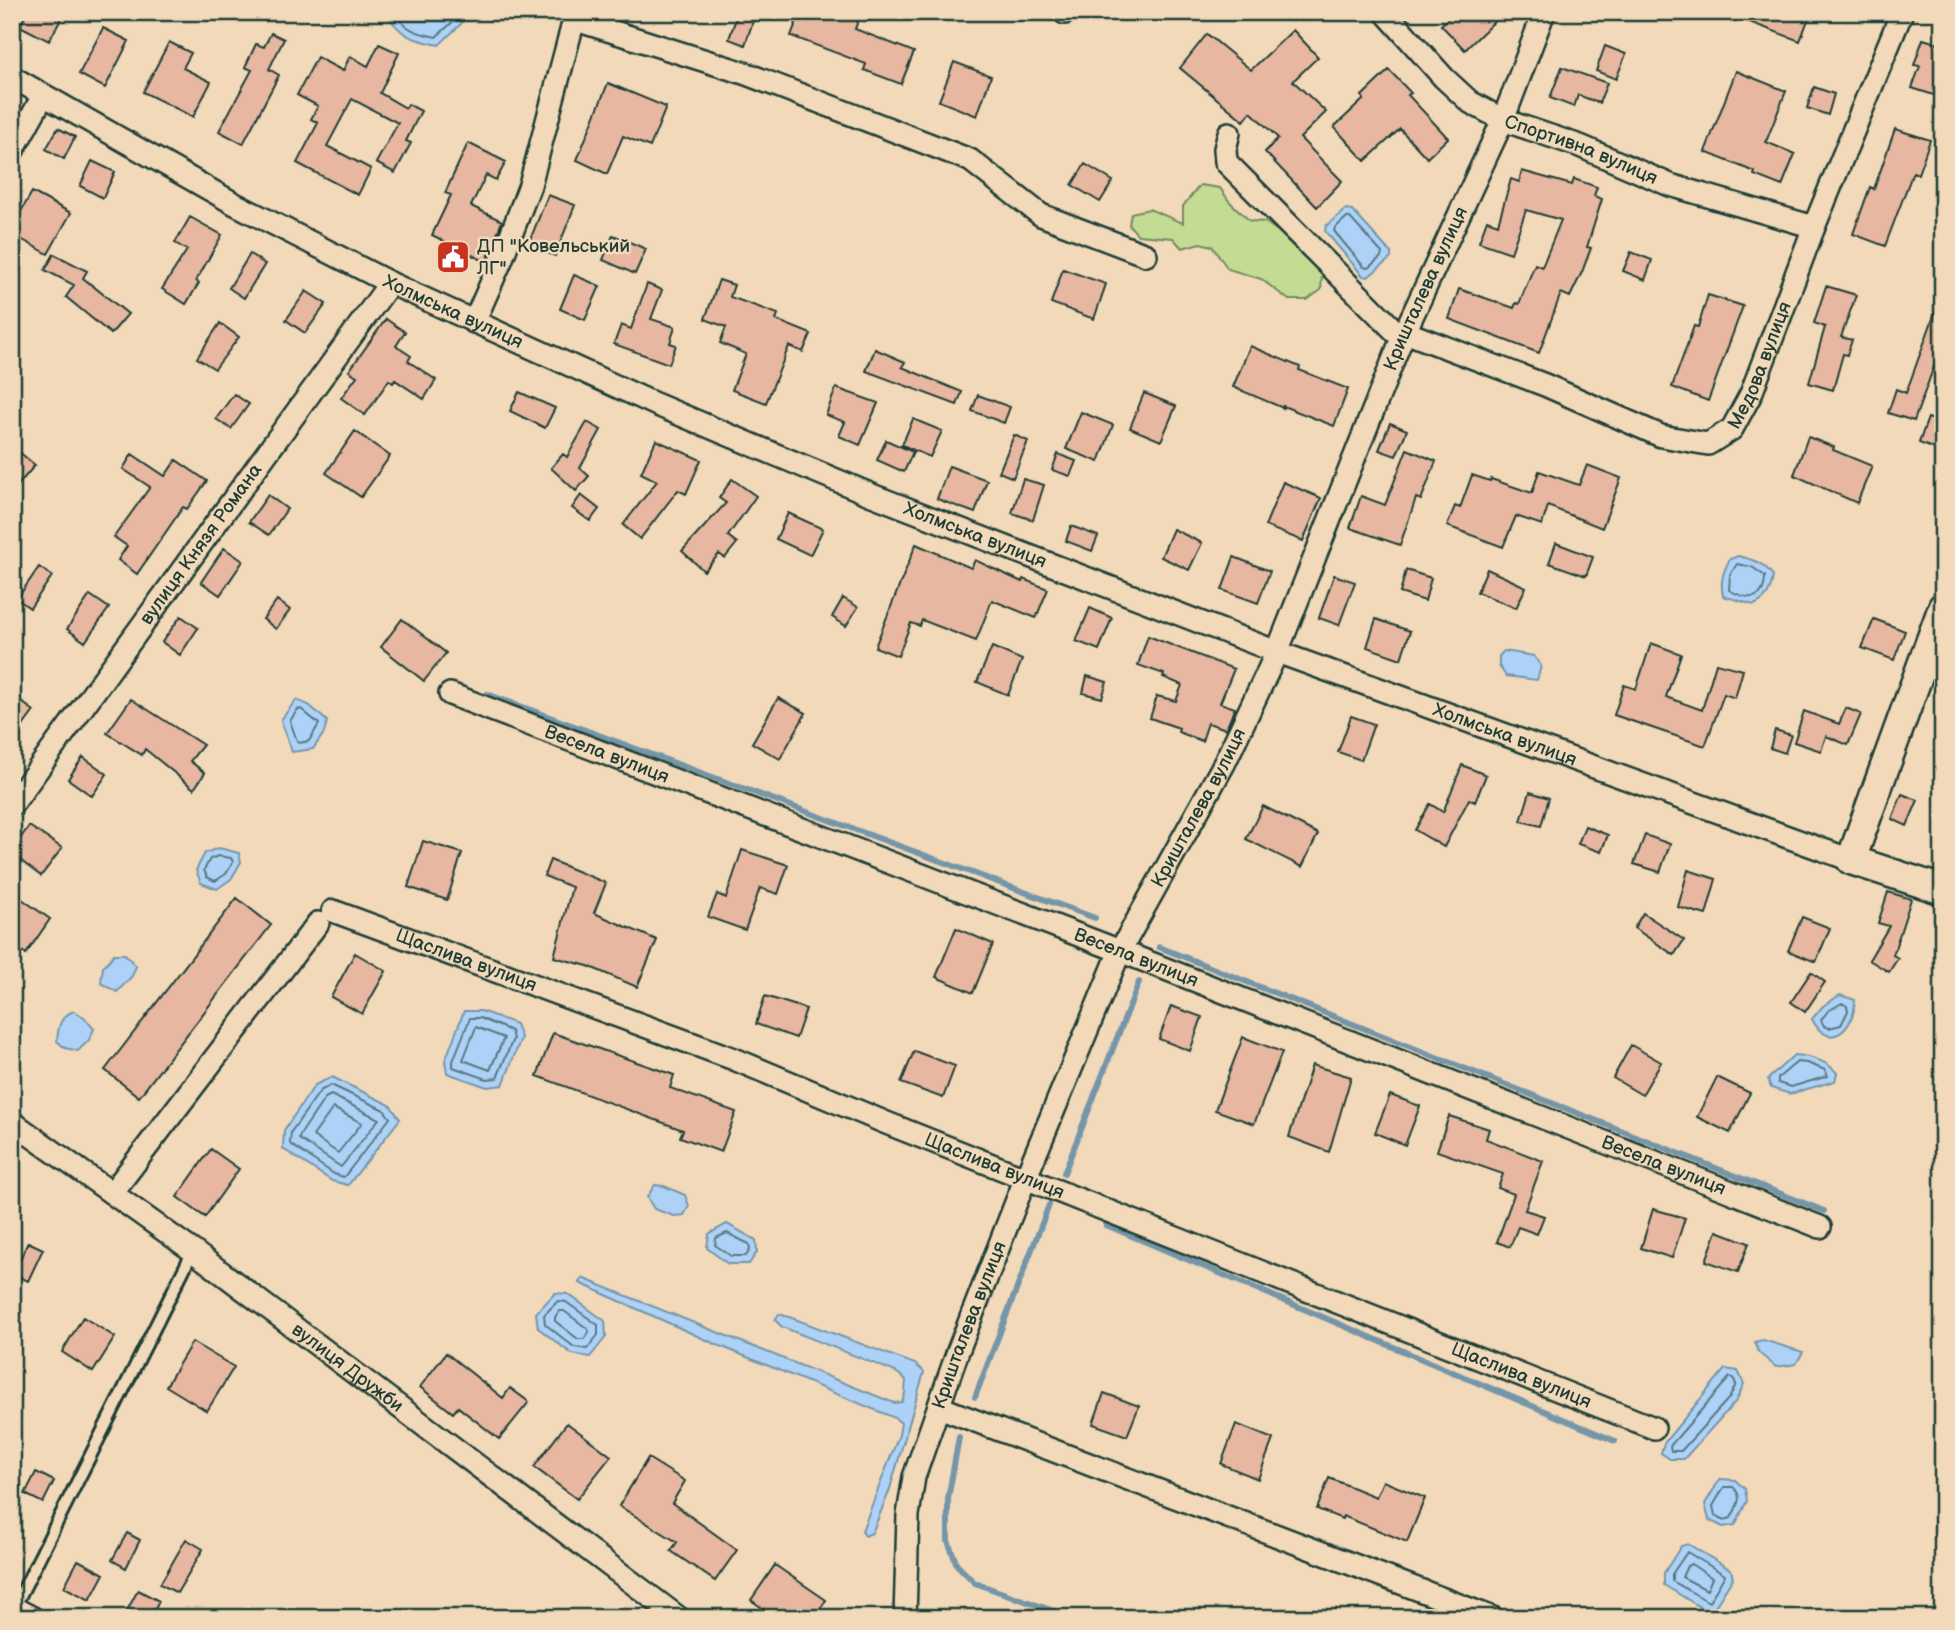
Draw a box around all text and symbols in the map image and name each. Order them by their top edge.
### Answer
street label: Спортивна вулиця [1501,110,1661,190]
street label: Кришталева вулиця [1379,203,1473,374]
place label: ДП "Ковельський ЛГ" [476,235,630,280]
public building icon: ДП "Ковельський ЛГ" [434,238,472,276]
street label: Холмська вулиця [379,270,527,354]
street label: Медова вулиця [1723,298,1796,433]
street label: вулиця Князя Романа [135,459,267,629]
street label: Холмська вулиця [901,497,1050,573]
street label: Холмська вулиця [1430,698,1580,771]
street label: Весела вулиця [541,720,672,788]
street label: Кришталева вулиця [1146,725,1251,891]
street label: Весела вулиця [1071,923,1202,992]
street label: Щаслива вулиця [392,924,540,997]
street label: Щаслива вулиця [921,1128,1068,1204]
street label: Весела вулиця [1598,1131,1729,1200]
street label: Кришталева вулиця [927,1238,1011,1412]
street label: вулиця Дружби [287,1318,408,1417]
street label: Щаслива вулиця [1448,1337,1595,1413]

